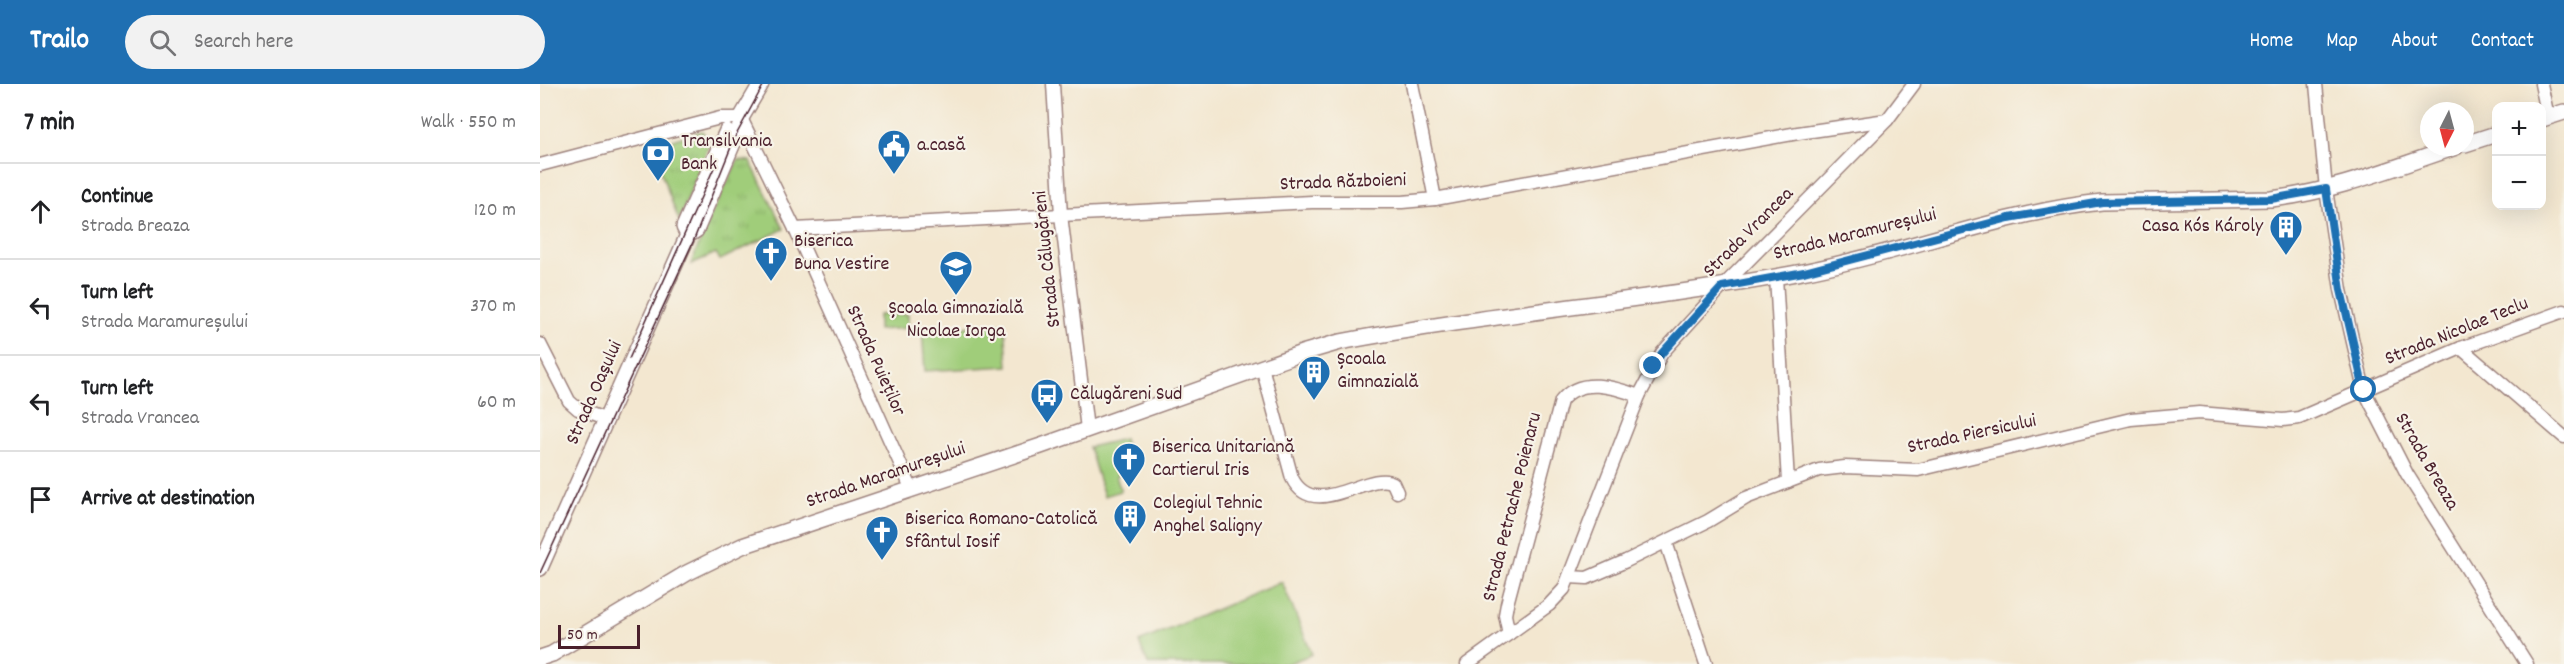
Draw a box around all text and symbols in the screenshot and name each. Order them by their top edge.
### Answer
search box [125,15,545,69]
text: Trailo [30,22,89,62]
icon: search [146,26,179,59]
text: Search here [194,27,293,58]
text: Home [2249,27,2293,57]
text: Map [2326,27,2358,57]
text: About [2391,27,2438,57]
text: Contact [2471,27,2534,57]
north arrow [2420,102,2474,156]
map controls [2492,102,2546,210]
button: + [2492,102,2546,156]
text: 7 min [24,105,75,142]
text: Walk · 550 m [421,109,516,137]
place label: Transilvania Bank [681,128,772,179]
public building icon: a.casă [876,128,912,175]
place label: a.casă [917,132,966,160]
bank icon: Transilvania Bank [640,135,676,182]
button: − [2492,156,2546,210]
street label: Strada Războieni [1279,167,1407,199]
street label: Strada Vrancea [1697,181,1801,285]
text: Continue [81,182,153,213]
street label: Strada Călugăreni [1027,189,1069,329]
icon: ahead [24,195,57,228]
text: 120 m [474,197,516,225]
street label: Strada Maramureșului [1771,201,1940,269]
building icon: Casa Kós Károly [2268,209,2304,256]
text: Strada Breaza [81,213,189,241]
place label: Casa Kós Károly [2142,213,2264,241]
place label: Biserica Buna Vestire [794,228,890,279]
church icon: Biserica Buna Vestire [753,235,789,282]
school or university icon: Școala Gimnazială Nicolae Iorga [938,249,974,296]
text: Turn left [81,278,153,309]
street label: Strada Nicolae Teclu [2381,290,2533,374]
icon: left [24,291,57,324]
text: 370 m [470,293,516,321]
place label: Școala Gimnazială Nicolae Iorga [889,295,1023,346]
street label: Strada Puieților [838,301,912,421]
text: Strada Maramureșului [81,309,248,337]
street label: Strada Oașului [560,336,631,450]
place label: Școala Gimnazială [1337,346,1419,397]
route end [1639,352,1665,378]
building icon: Școala Gimnazială [1296,354,1332,401]
text: Turn left [81,374,153,405]
route start [2350,376,2376,402]
bus stop icon: Călugăreni Sud [1029,377,1065,424]
place label: Călugăreni Sud [1070,381,1183,409]
icon: left [24,387,57,420]
text: 60 m [477,389,516,417]
text: Strada Vrancea [81,405,199,433]
street label: Strada Piersicului [1905,408,2039,462]
street label: Strada Breaza [2387,408,2466,516]
street label: Strada Petrache Poienaru [1476,409,1550,605]
place label: Biserica Unitariană Cartierul Iris [1152,434,1294,485]
street label: Strada Maramureșului [803,435,970,516]
church icon: Biserica Unitariană Cartierul Iris [1111,441,1147,488]
icon: arrive [24,483,57,516]
text: Arrive at destination [81,484,255,515]
place label: Colegiul Tehnic Anghel Saligny [1153,490,1263,541]
building icon: Colegiul Tehnic Anghel Saligny [1112,498,1148,545]
place label: Biserica Romano-Catolică Sfântul Iosif [905,506,1097,557]
church icon: Biserica Romano-Catolică Sfântul Iosif [864,514,900,561]
scale bar [558,622,640,650]
text: 50 m [567,624,598,647]

